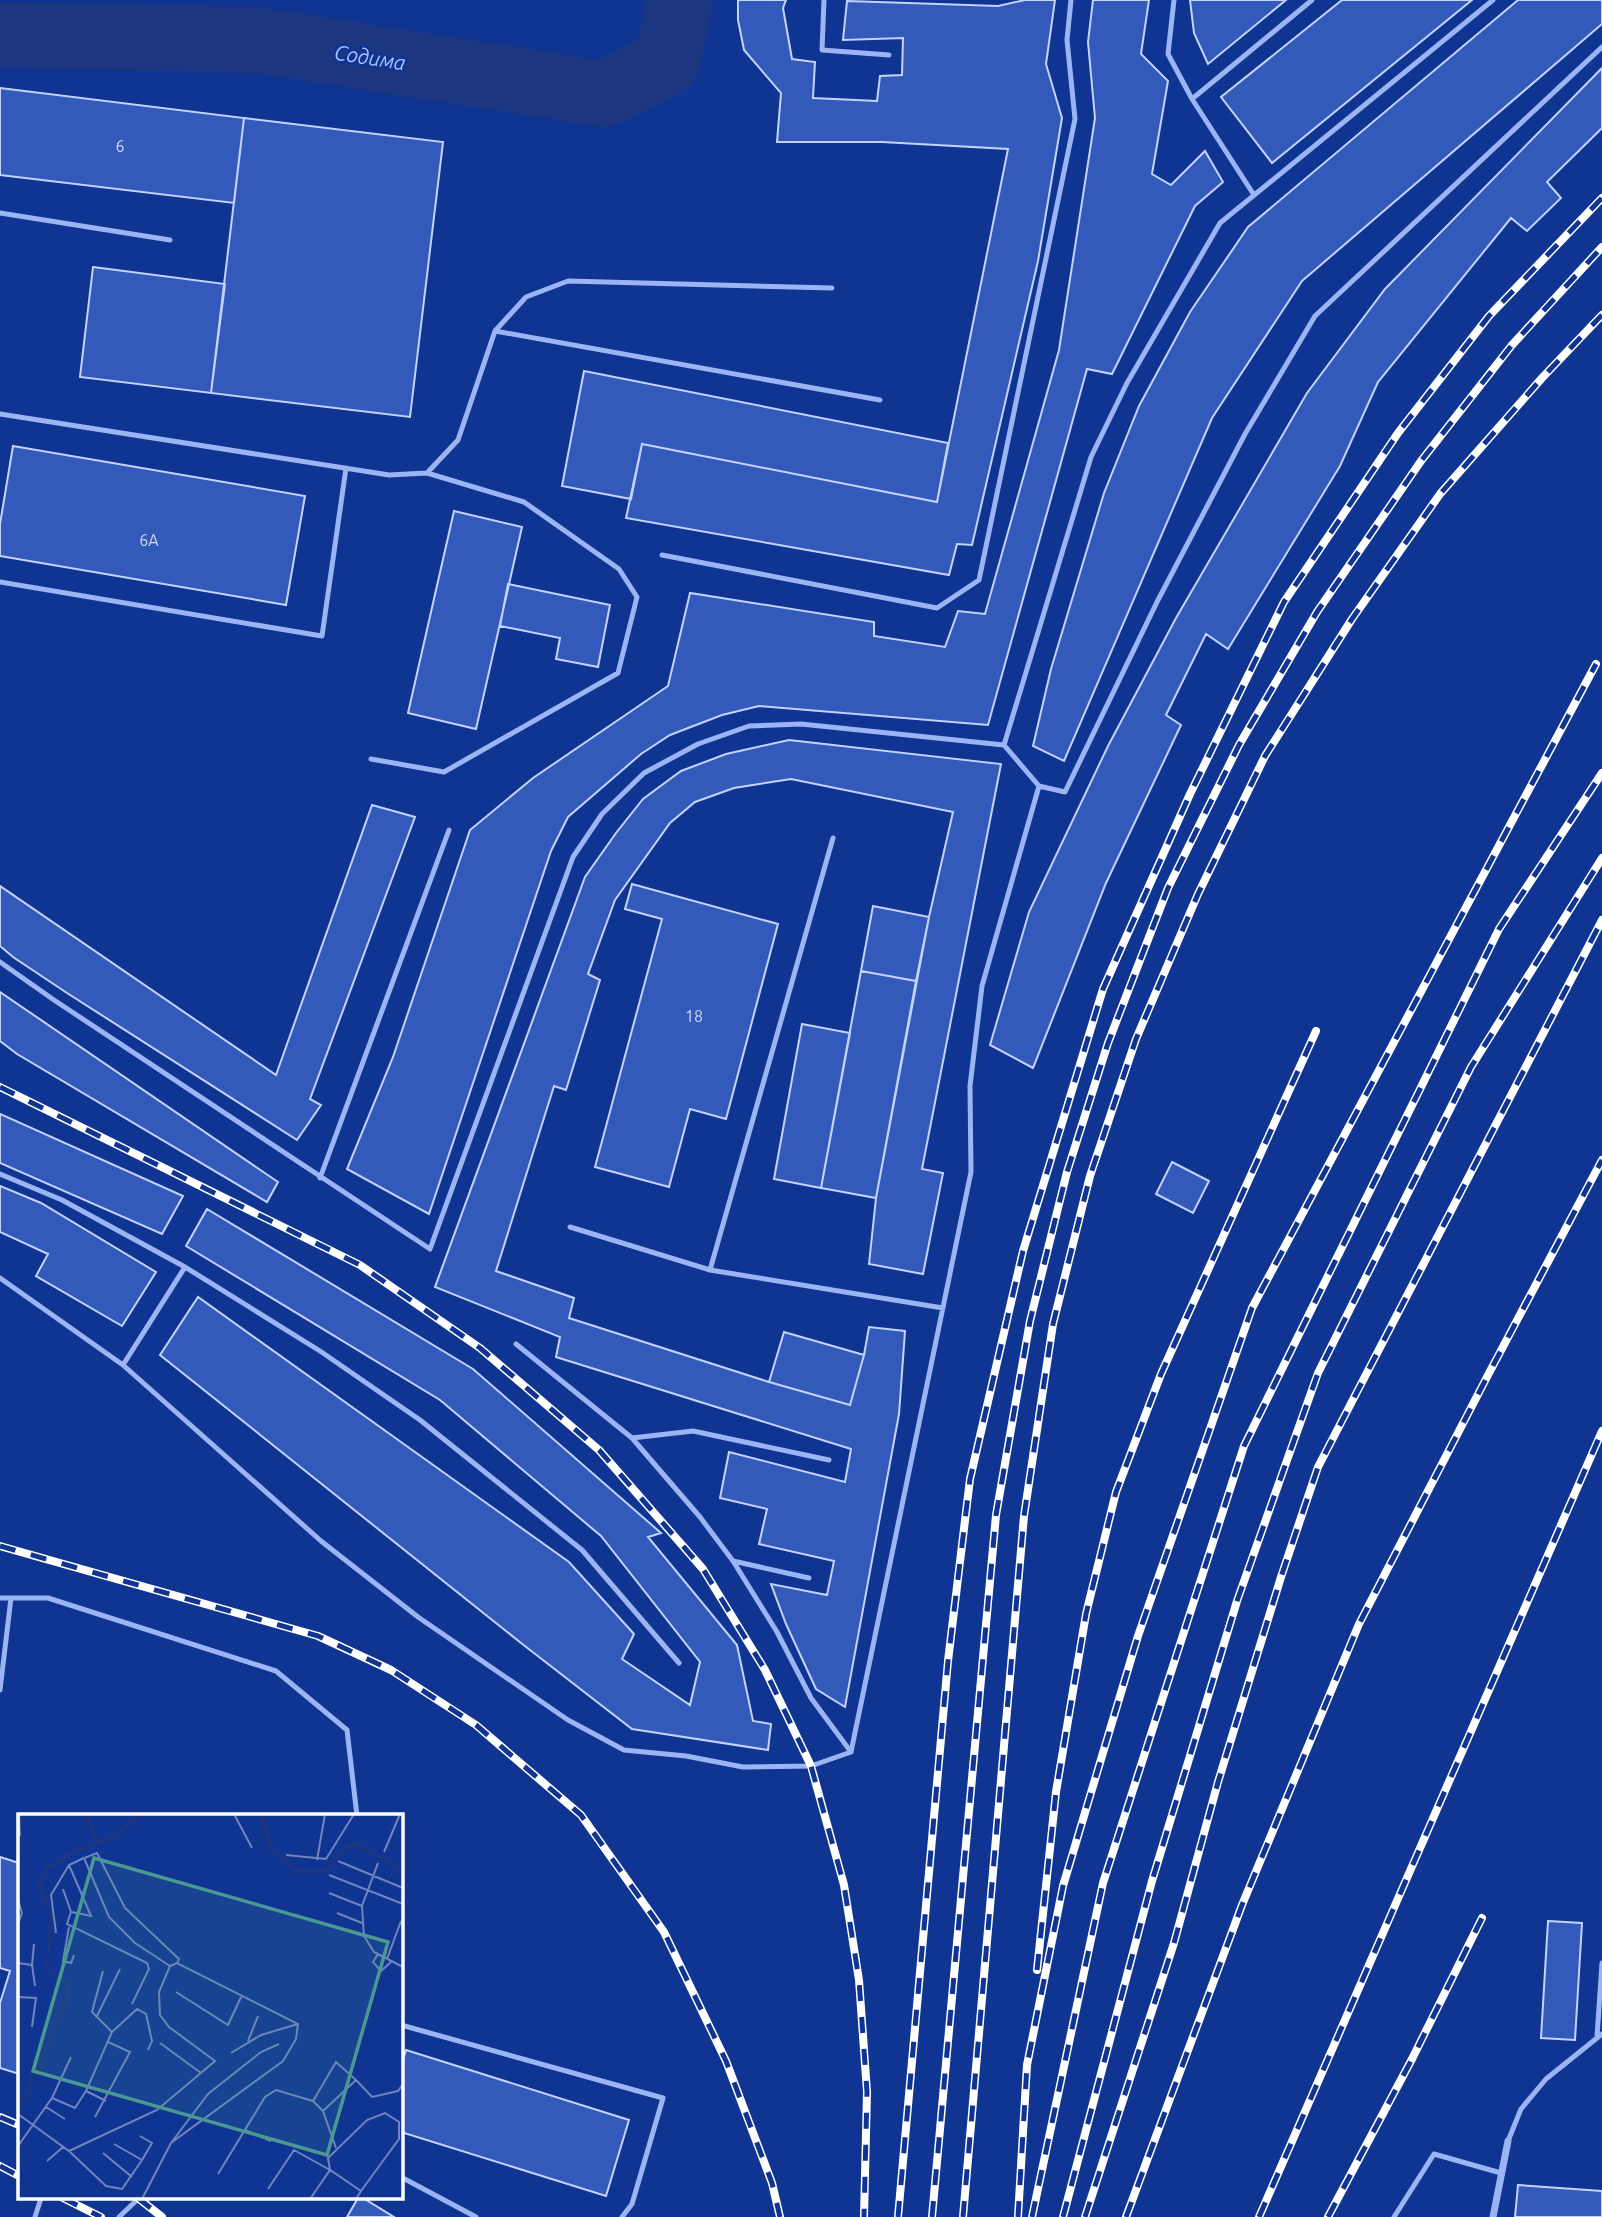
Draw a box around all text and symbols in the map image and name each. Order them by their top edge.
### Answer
water label: Содима [333,40,407,74]
house number: 6 [115,137,125,155]
house number: 6А [139,531,159,549]
house number: 18 [685,1007,703,1025]
inset map [18,1814,402,2200]

